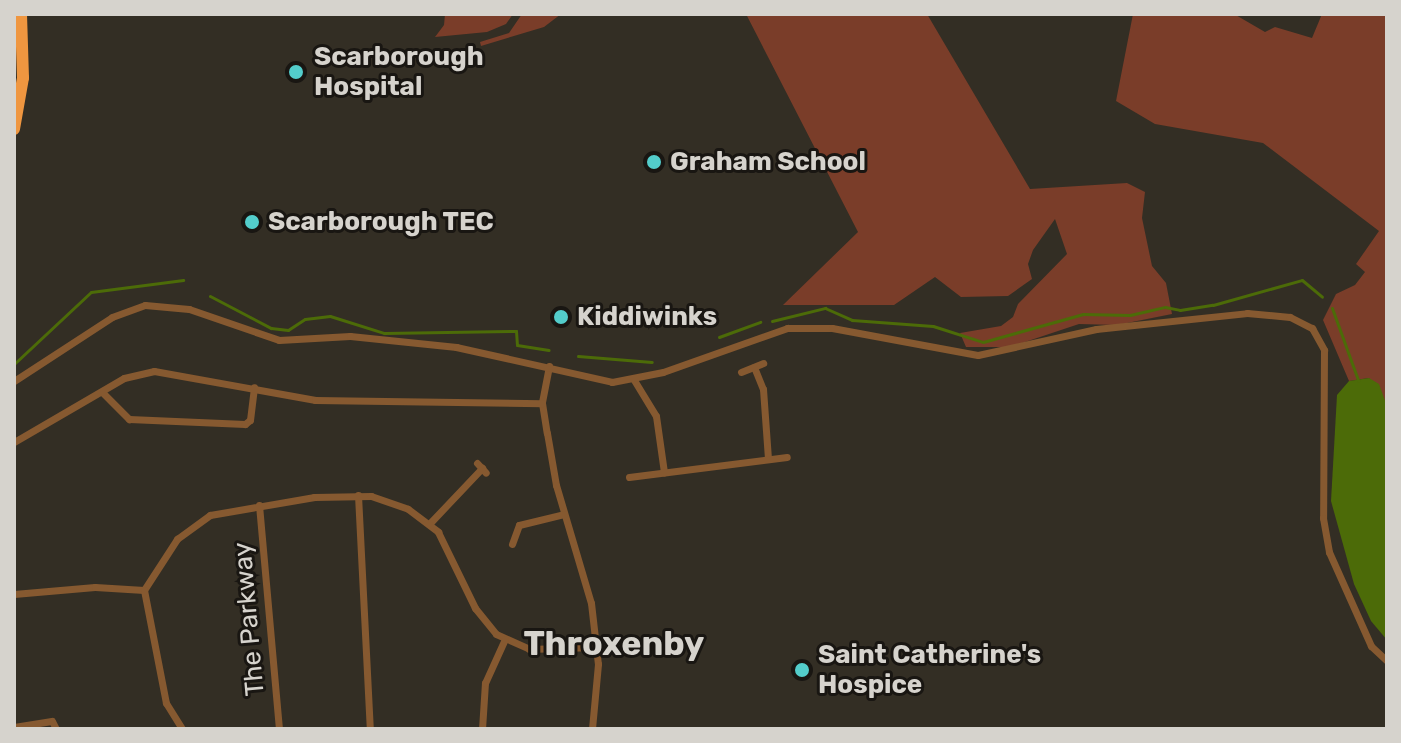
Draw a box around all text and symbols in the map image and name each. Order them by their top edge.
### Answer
place label: Scarborough Hospital [314,41,484,102]
marker: Scarborough Hospital [285,61,307,83]
place label: Graham School [670,146,866,178]
marker: Graham School [645,153,663,171]
place label: Scarborough TEC [268,206,494,238]
marker: Scarborough TEC [243,213,261,231]
place label: Kiddiwinks [577,301,717,333]
marker: Kiddiwinks [552,308,570,326]
street label: The Parkway [227,541,271,697]
district label: Throxenby [524,624,704,664]
place label: Saint Catherine's Hospice [818,639,1041,700]
marker: Saint Catherine's Hospice [793,661,811,679]

